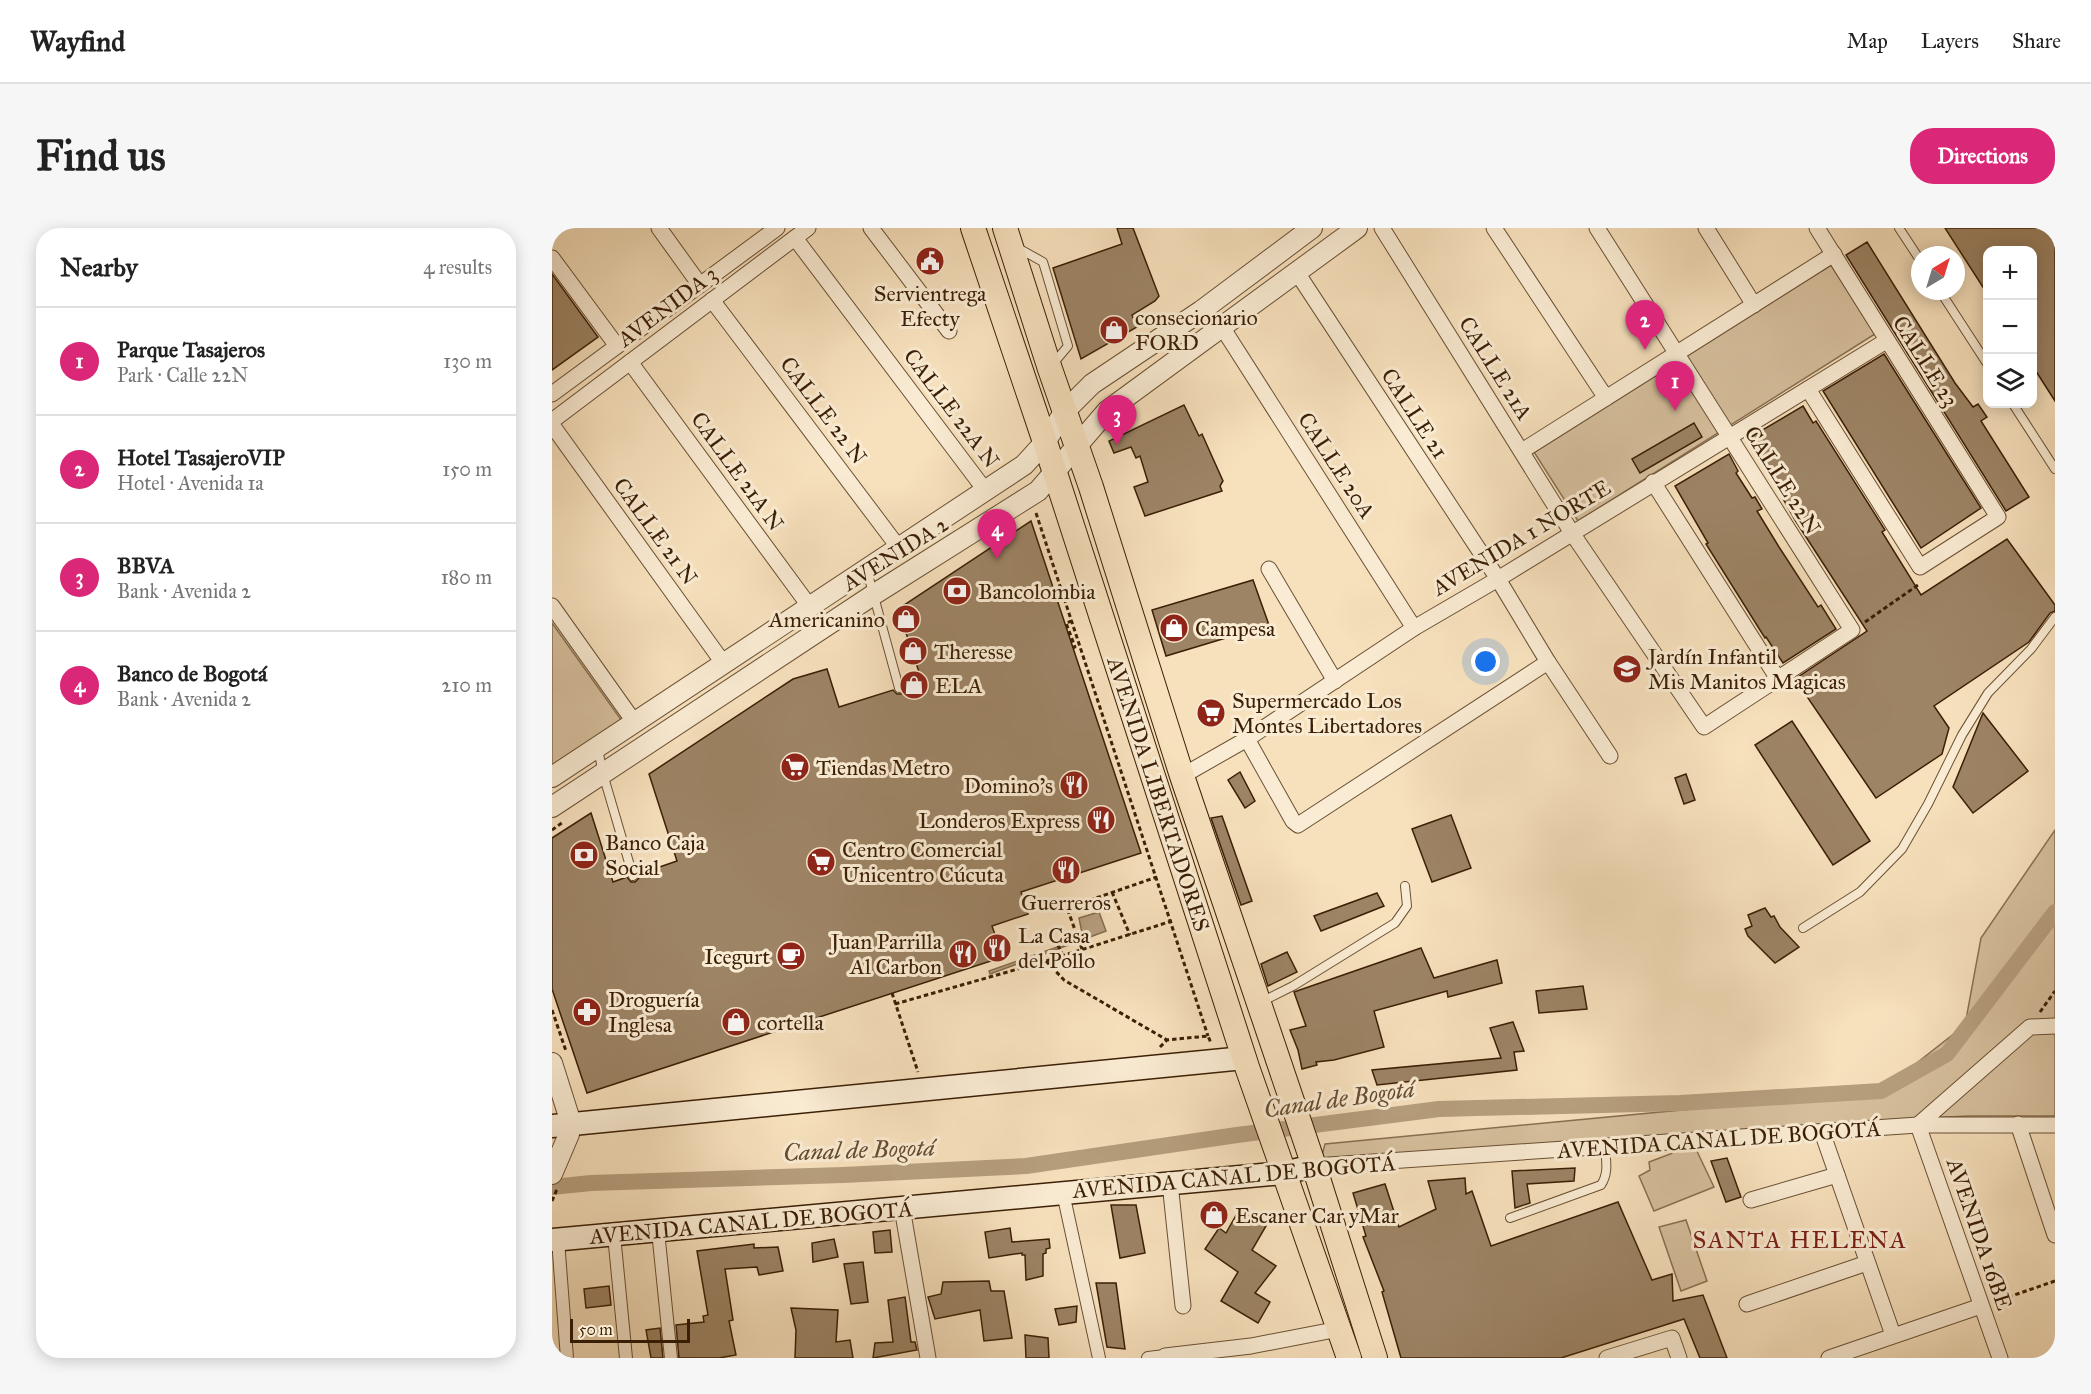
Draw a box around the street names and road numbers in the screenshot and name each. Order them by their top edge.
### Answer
street label: AVENIDA 3 [611,260,722,353]
street label: CALLE 21A [1453,311,1538,425]
street label: CALLE 23 [1887,311,1964,412]
street label: CALLE 22A N [898,343,1006,474]
street label: CALLE 22 N [774,351,873,470]
street label: CALLE 21 [1375,363,1454,464]
street label: CALLE 21A N [685,407,790,536]
street label: CALLE 20A [1292,407,1381,524]
street label: CALLE 22N [1739,421,1827,540]
street label: CALLE 21 N [608,472,704,590]
street label: AVENIDA 1 NORTE [1426,473,1616,602]
street label: AVENIDA 2 [837,510,953,597]
street label: AVENIDA LIBERTADORES [1101,653,1216,935]
street label: AVENIDA CANAL DE BOGOTÁ [1555,1115,1882,1164]
street label: AVENIDA CANAL DE BOGOTÁ [1070,1149,1397,1204]
street label: AVENIDA 16BE [1941,1154,2018,1314]
street label: AVENIDA CANAL DE BOGOTÁ [587,1195,914,1250]

